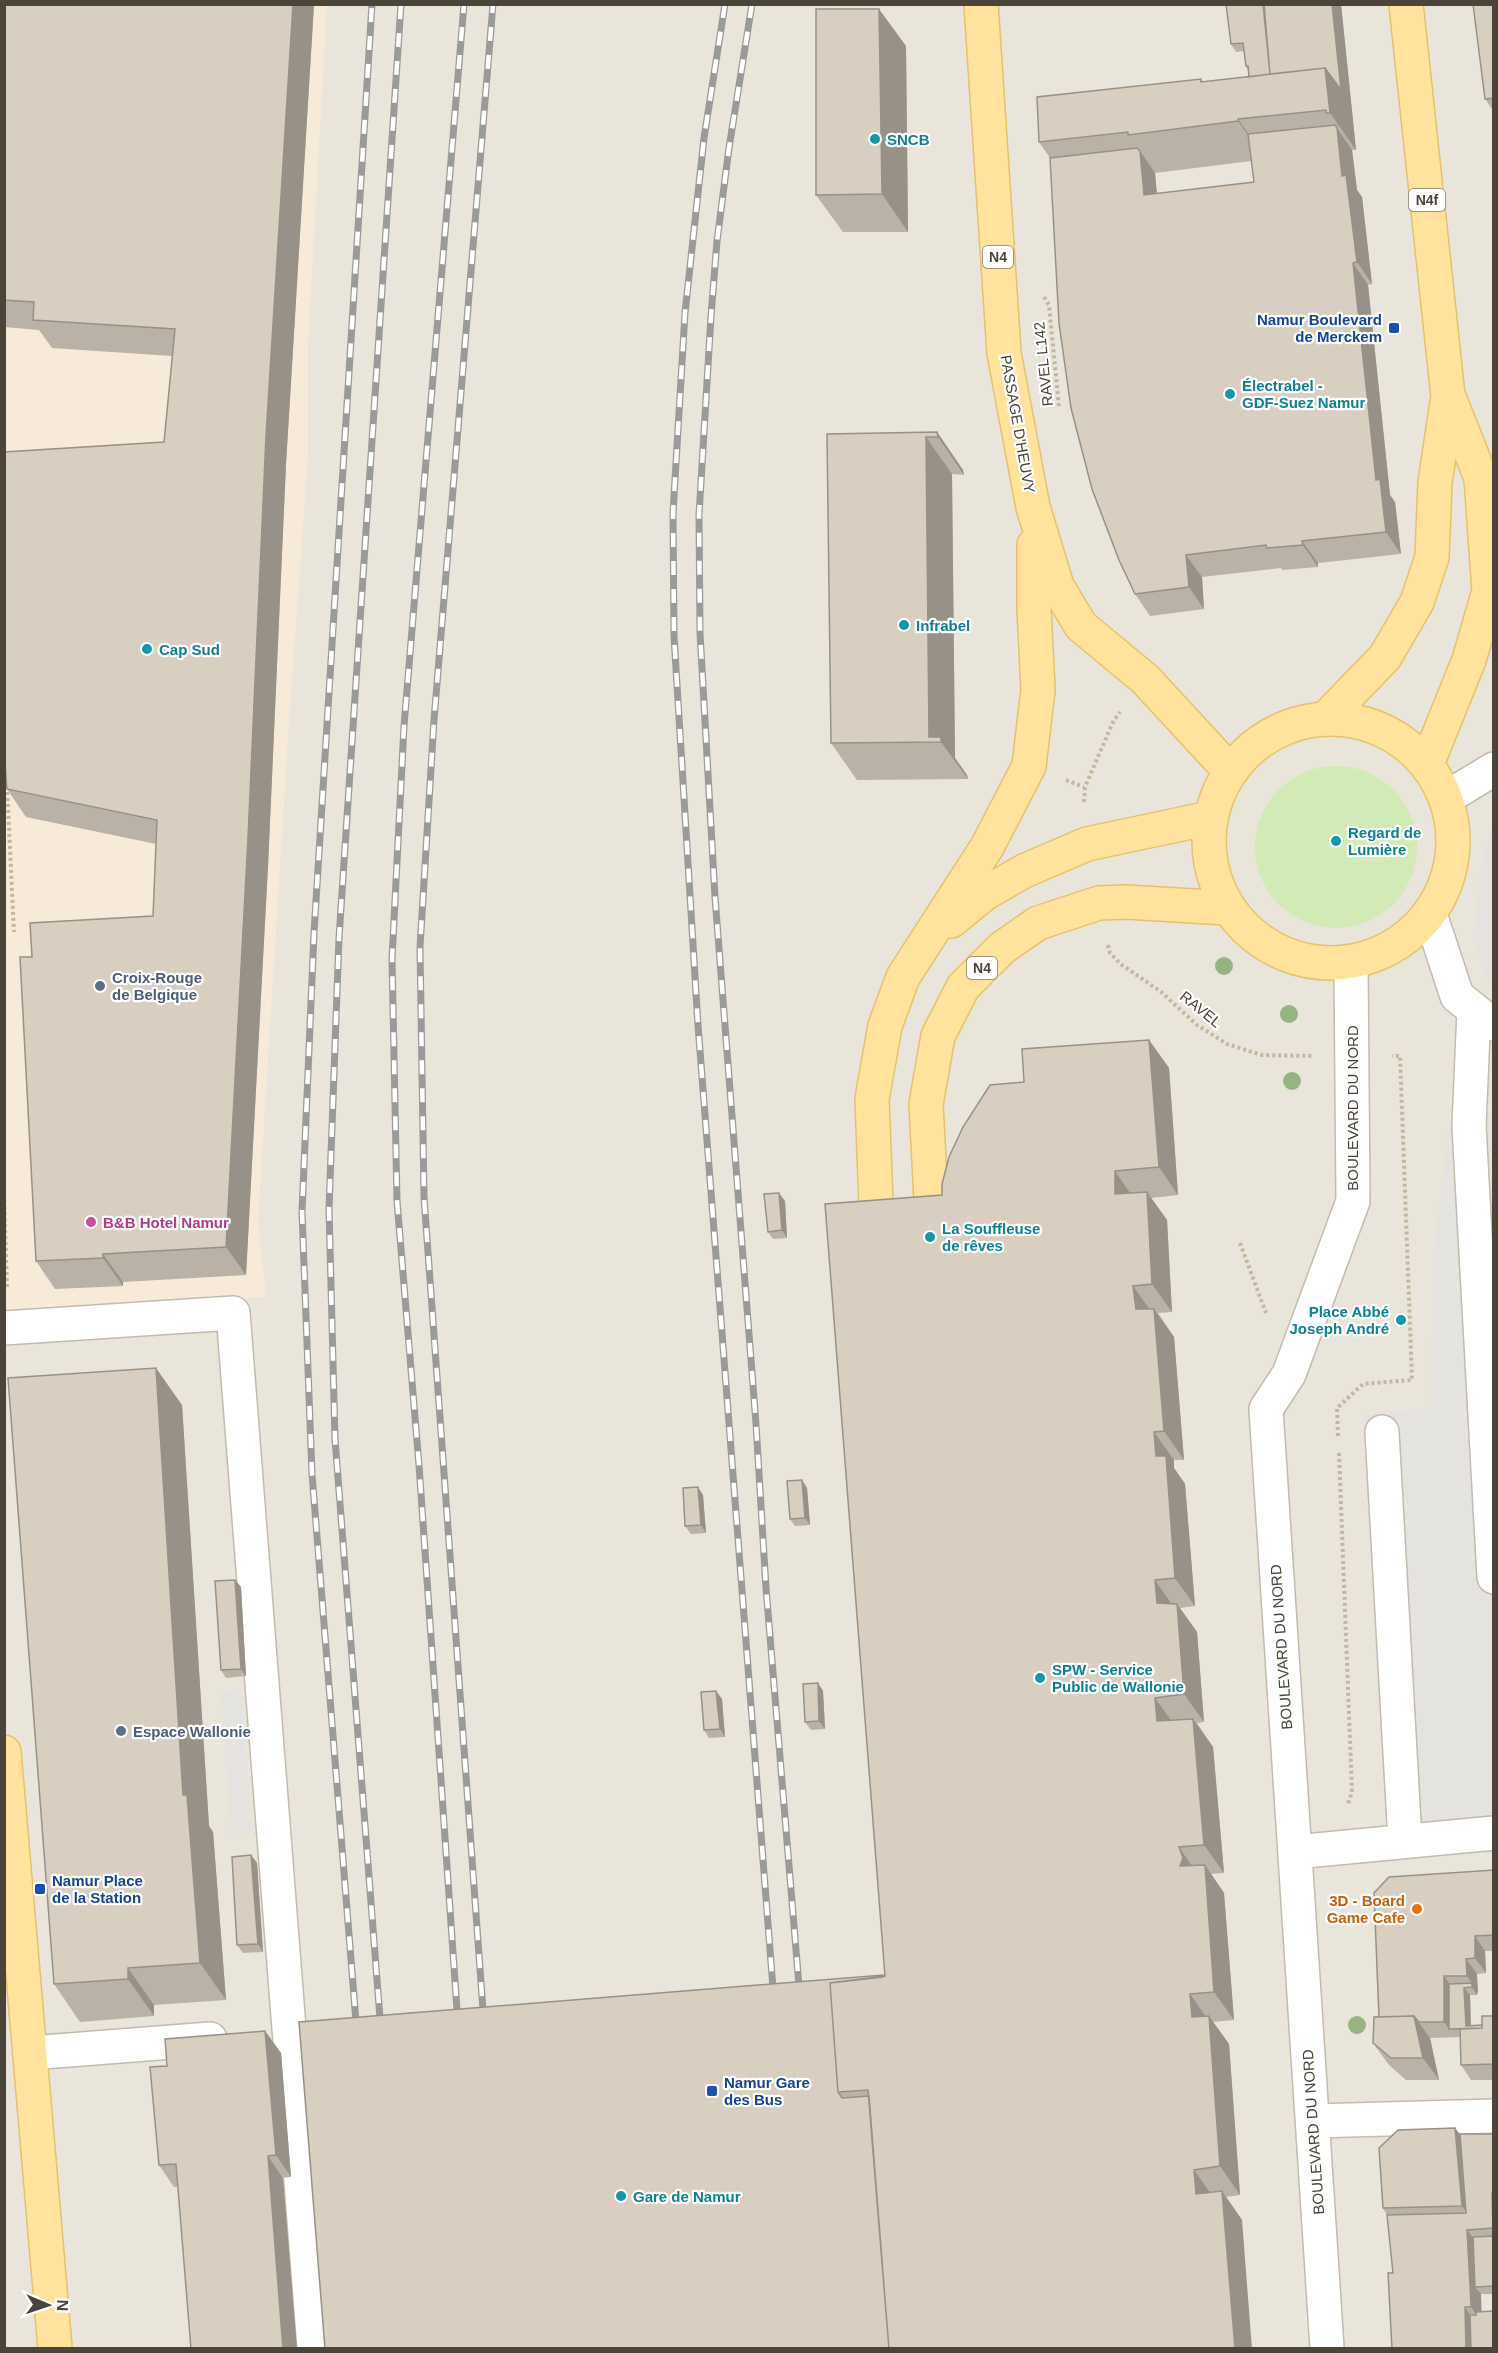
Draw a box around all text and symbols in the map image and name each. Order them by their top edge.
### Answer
place label: SNCB [887,131,930,148]
marker: SNCB [868,132,882,146]
road number: N4f [1409,189,1445,211]
road number: N4 [983,246,1013,268]
place label: Namur Boulevard de Merckem [1257,311,1382,345]
street label: RAVEL L142 [1030,321,1056,407]
marker: Namur Boulevard de Merckem [1387,321,1401,335]
street label: PASSAGE D'HEUVY [997,354,1039,494]
place label: Électrabel - GDF-Suez Namur [1242,377,1366,411]
marker: Électrabel - GDF-Suez Namur [1223,387,1237,401]
place label: Infrabel [916,617,970,634]
marker: Infrabel [897,618,911,632]
place label: Cap Sud [159,641,220,658]
marker: Cap Sud [140,642,154,656]
place label: Regard de Lumière [1348,824,1421,858]
marker: Regard de Lumière [1329,834,1343,848]
road number: N4 [967,957,997,979]
place label: Croix-Rouge de Belgique [112,969,202,1003]
marker: Croix-Rouge de Belgique [93,979,107,993]
street label: RAVEL [1177,987,1225,1031]
street label: BOULEVARD DU NORD [1344,1025,1361,1191]
place label: B&B Hotel Namur [103,1214,229,1231]
marker: B&B Hotel Namur [84,1215,98,1229]
place label: La Souffleuse de rêves [942,1220,1040,1254]
marker: La Souffleuse de rêves [923,1230,937,1244]
place label: Place Abbé Joseph André [1290,1303,1389,1337]
marker: Place Abbé Joseph André [1394,1313,1408,1327]
street label: BOULEVARD DU NORD [1267,1564,1295,1730]
place label: SPW - Service Public de Wallonie [1052,1661,1184,1695]
marker: SPW - Service Public de Wallonie [1033,1671,1047,1685]
place label: Espace Wallonie [133,1723,251,1740]
marker: Espace Wallonie [114,1724,128,1738]
place label: Namur Place de la Station [52,1872,143,1906]
marker: Namur Place de la Station [33,1882,47,1896]
place label: 3D - Board Game Cafe [1327,1892,1405,1926]
marker: 3D - Board Game Cafe [1410,1902,1424,1916]
street label: BOULEVARD DU NORD [1299,2049,1327,2215]
place label: Namur Gare des Bus [724,2074,810,2108]
marker: Namur Gare des Bus [705,2084,719,2098]
place label: Gare de Namur [633,2188,741,2205]
marker: Gare de Namur [614,2189,628,2203]
north arrow [18,2275,78,2335]
text: N [54,2299,71,2312]

